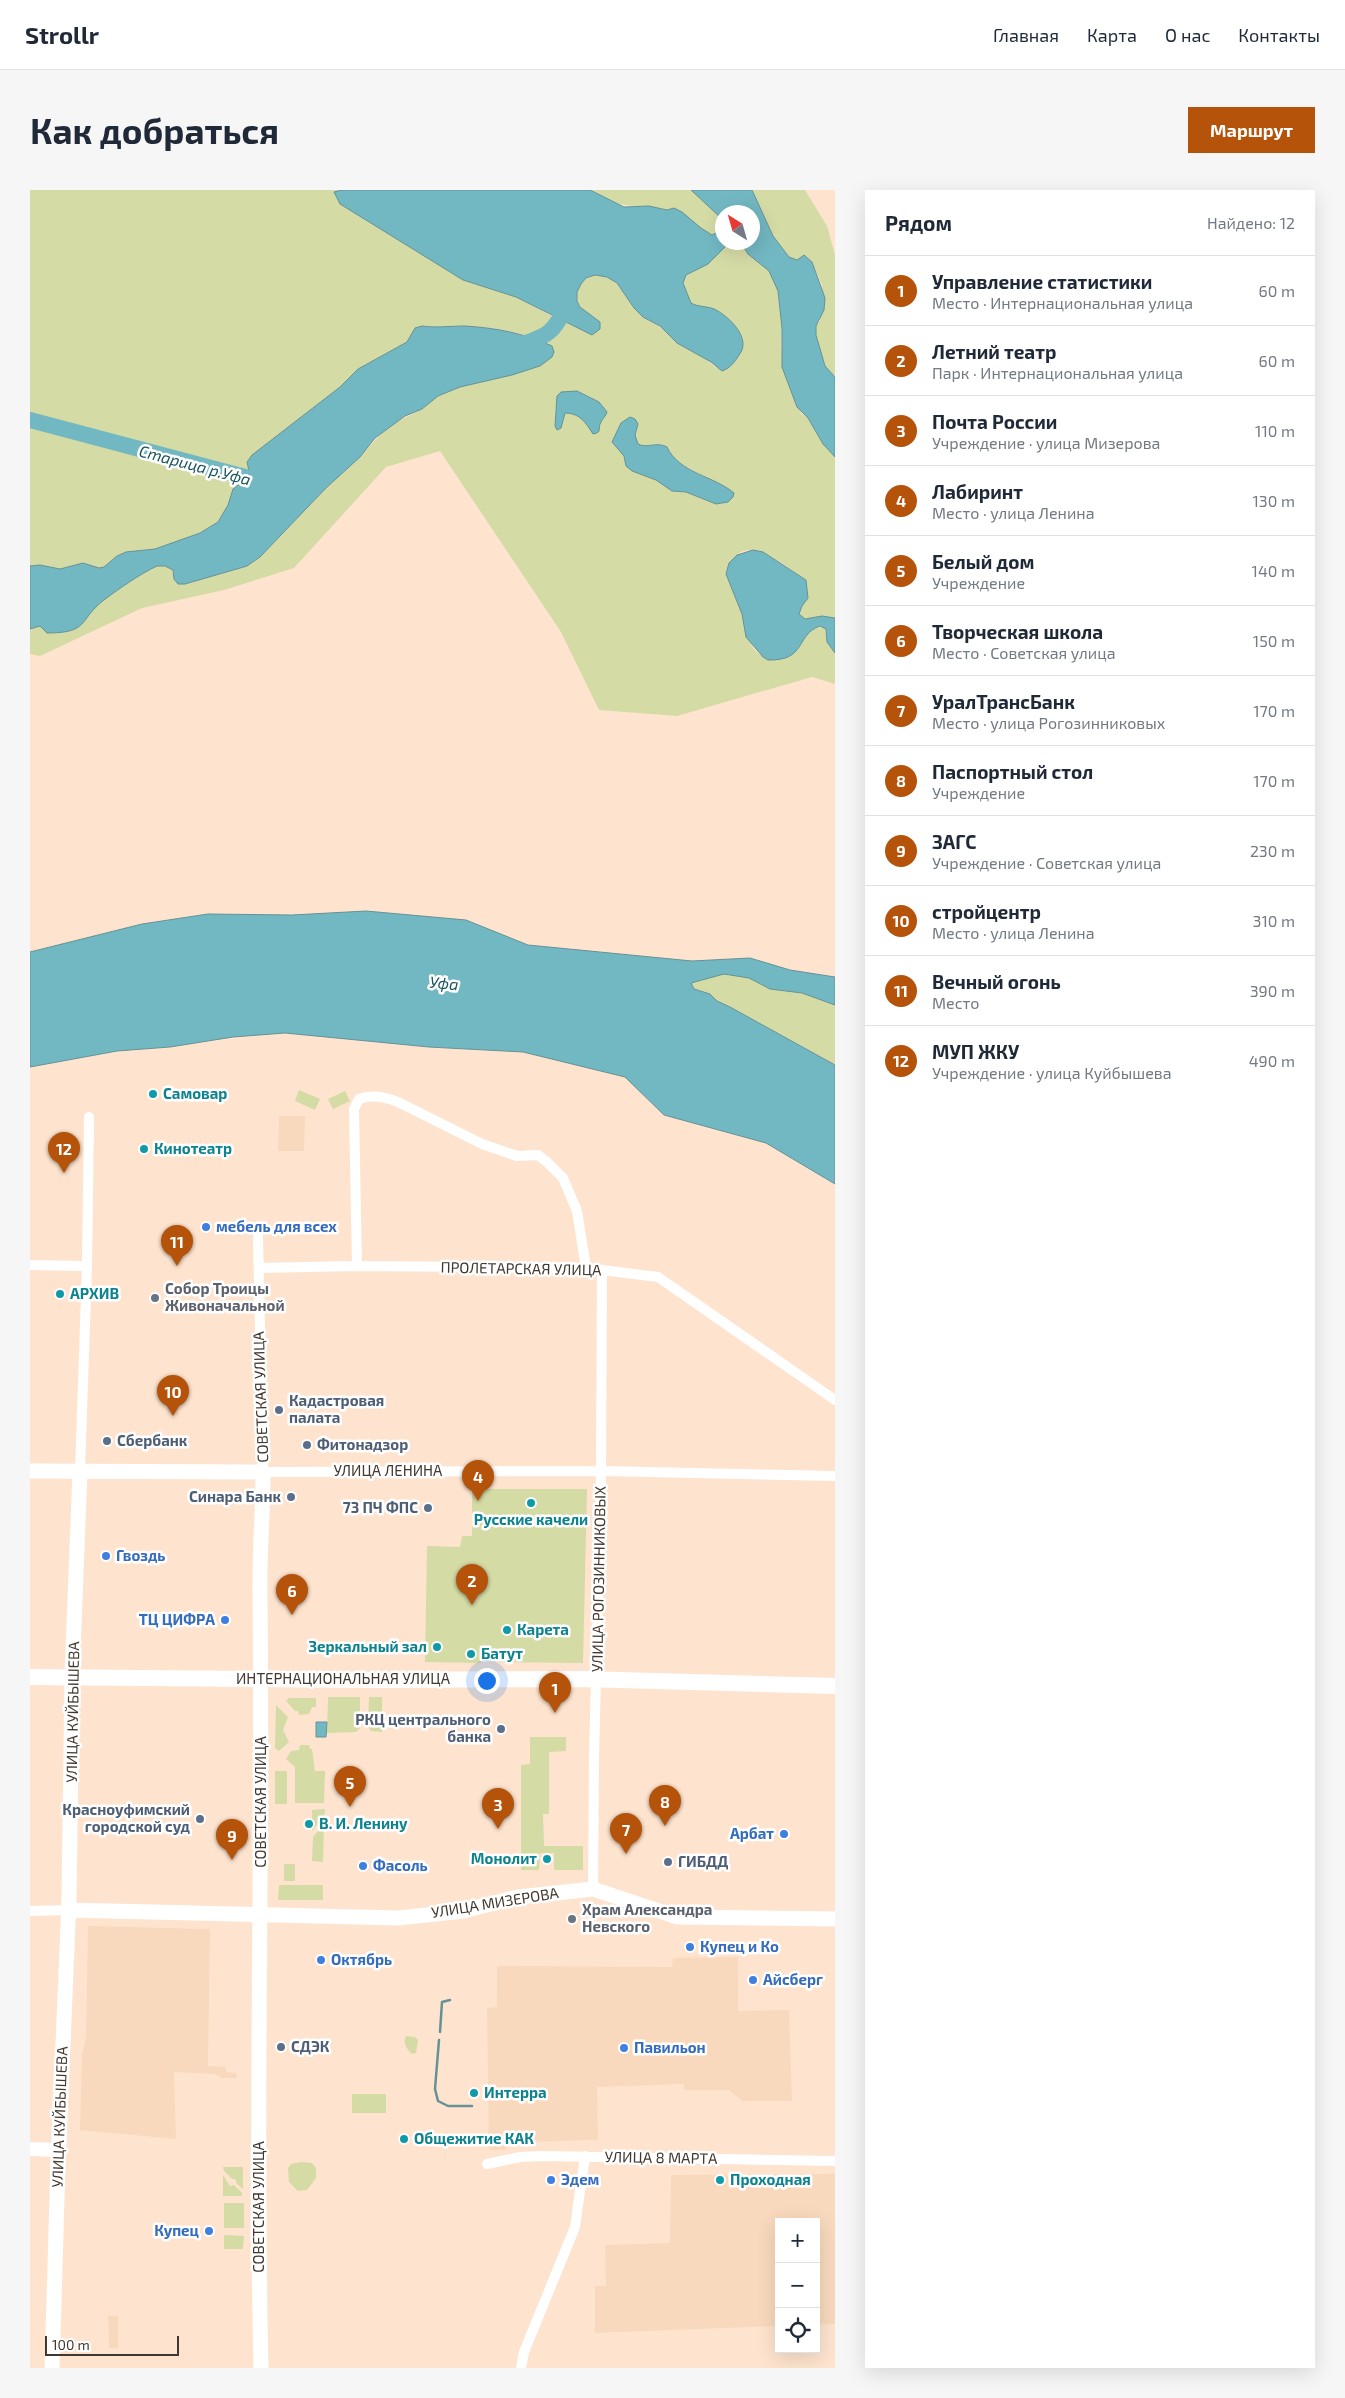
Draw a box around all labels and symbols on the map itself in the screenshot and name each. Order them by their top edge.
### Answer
north arrow [715,205,760,250]
water label: Старица р.Уфа [137,440,253,489]
water label: Уфа [429,972,460,993]
place label: Самовар [163,1084,227,1102]
marker: Самовар [147,1088,159,1100]
pin: 12 [48,1132,80,1173]
place label: Кинотеатр [154,1139,232,1157]
marker: Кинотеатр [138,1143,150,1155]
place label: мебель для всех [216,1217,337,1235]
marker: мебель для всех [200,1221,212,1233]
pin: 11 [161,1225,193,1266]
street label: ПРОЛЕТАРСКАЯ УЛИЦА [440,1258,602,1278]
place label: Собор Троицы Живоначальной [165,1279,285,1314]
place label: АРХИВ [70,1284,119,1302]
marker: АРХИВ [54,1288,66,1300]
marker: Собор Троицы Живоначальной [149,1292,161,1304]
street label: СОВЕТСКАЯ УЛИЦА [249,1330,271,1463]
pin: 10 [157,1375,189,1416]
place label: Кадастровая палата [289,1391,384,1426]
marker: Кадастровая палата [273,1404,285,1416]
place label: Сбербанк [117,1431,188,1449]
marker: Сбербанк [101,1435,113,1447]
place label: Фитонадзор [317,1435,408,1453]
marker: Фитонадзор [301,1439,313,1451]
pin: 4 [462,1460,494,1501]
street label: УЛИЦА ЛЕНИНА [334,1461,443,1479]
street label: УЛИЦА РОГОЗИННИКОВЫХ [587,1486,609,1672]
place label: Синара Банк [189,1487,282,1505]
marker: Синара Банк [285,1491,297,1503]
marker: Русские качели [525,1497,537,1509]
place label: 73 ПЧ ФПС [343,1498,418,1516]
marker: 73 ПЧ ФПС [422,1502,434,1514]
place label: Русские качели [474,1510,588,1528]
place label: Гвоздь [116,1546,165,1564]
marker: Гвоздь [100,1550,112,1562]
pin: 2 [456,1564,488,1605]
pin: 6 [276,1574,308,1615]
place label: ТЦ ЦИФРА [139,1610,215,1628]
marker: ТЦ ЦИФРА [219,1614,231,1626]
place label: Карета [517,1620,569,1638]
marker: Карета [501,1624,513,1636]
place label: Зеркальный зал [308,1637,427,1655]
street label: УЛИЦА КУЙБЫШЕВА [62,1640,82,1783]
marker: Зеркальный зал [431,1641,443,1653]
place label: Батут [481,1644,523,1662]
marker: Батут [465,1648,477,1660]
your location [474,1668,500,1694]
street label: ИНТЕРНАЦИОНАЛЬНАЯ УЛИЦА [236,1669,451,1687]
pin: 1 [539,1672,571,1713]
place label: РКЦ центрального банка [355,1710,491,1745]
marker: РКЦ центрального банка [495,1723,507,1735]
street label: СОВЕТСКАЯ УЛИЦА [251,1736,269,1868]
pin: 5 [334,1766,366,1807]
pin: 8 [649,1785,681,1826]
pin: 3 [482,1788,514,1829]
place label: Красноуфимский городской суд [62,1800,191,1835]
marker: Красноуфимский городской суд [194,1813,206,1825]
pin: 7 [610,1813,642,1854]
place label: В. И. Ленину [319,1814,408,1832]
marker: В. И. Ленину [303,1818,315,1830]
pin: 9 [216,1819,248,1860]
place label: Арбат [730,1824,774,1842]
marker: Арбат [778,1828,790,1840]
place label: Монолит [471,1849,537,1867]
place label: ГИБДД [678,1852,728,1870]
marker: Монолит [541,1853,553,1865]
place label: Фасоль [373,1856,428,1874]
marker: ГИБДД [662,1856,674,1868]
marker: Фасоль [357,1860,369,1872]
street label: УЛИЦА МИЗЕРОВА [430,1883,560,1921]
place label: Храм Александра Невского [582,1900,712,1935]
marker: Храм Александра Невского [566,1913,578,1925]
place label: Купец и Ко [700,1937,779,1955]
marker: Купец и Ко [684,1941,696,1953]
place label: Октябрь [331,1950,392,1968]
marker: Октябрь [315,1954,327,1966]
place label: Айсберг [763,1970,823,1988]
marker: Айсберг [747,1974,759,1986]
place label: СДЭК [291,2037,330,2055]
place label: Павильон [634,2038,706,2056]
marker: СДЭК [275,2041,287,2053]
marker: Павильон [618,2042,630,2054]
street label: УЛИЦА КУЙБЫШЕВА [48,2045,70,2188]
place label: Интерра [484,2083,547,2101]
marker: Интерра [468,2087,480,2099]
place label: Общежитие КАК [414,2129,534,2147]
marker: Общежитие КАК [398,2133,410,2145]
street label: СОВЕТСКАЯ УЛИЦА [249,2141,267,2273]
street label: УЛИЦА 8 МАРТА [604,2147,718,2167]
place label: Эдем [561,2170,599,2188]
place label: Проходная [730,2170,811,2188]
marker: Эдем [545,2174,557,2186]
marker: Проходная [714,2174,726,2186]
place label: Купец [154,2221,200,2239]
marker: Купец [203,2225,215,2237]
scale bar [45,2333,179,2356]

